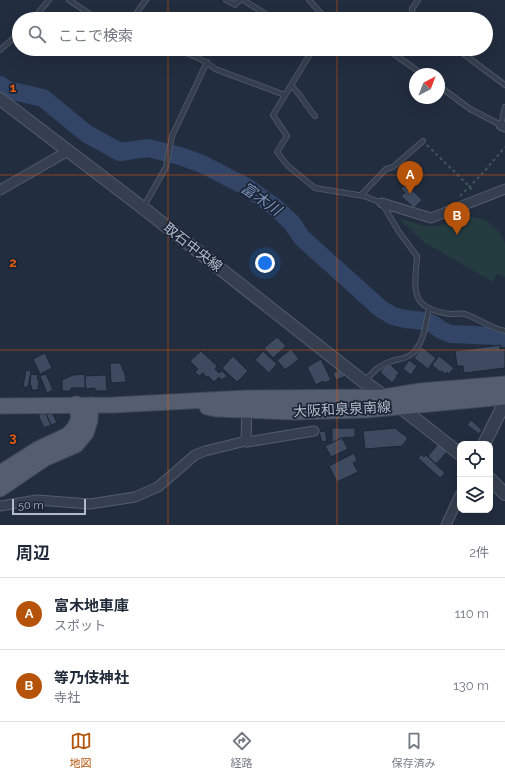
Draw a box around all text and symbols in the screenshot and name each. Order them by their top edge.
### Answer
search box [12,12,493,56]
icon: search [26,23,48,45]
text: ここで検索 [58,27,133,45]
north arrow [409,68,445,104]
text: 1 [10,80,17,95]
pin: A [397,161,423,194]
water label: 富木川 [237,179,286,220]
pin: B [444,202,470,235]
street label: 取石中央線 [160,219,226,275]
your location [255,253,275,273]
text: 2 [9,255,17,270]
street label: 大阪和泉泉南線 [293,398,391,420]
text: 3 [9,430,17,445]
map controls [457,441,493,513]
button: locate [457,441,493,477]
button: layers [457,477,493,513]
scale bar [12,497,86,516]
text: 50 m [18,499,44,512]
text: 周辺 [16,543,50,563]
text: 2件 [469,545,489,560]
text: 富木地車庫 [54,597,129,615]
text: A [25,606,33,621]
text: 110 m [455,606,489,621]
text: スポット [54,618,106,633]
text: 等乃伎神社 [54,669,129,687]
text: B [25,678,33,693]
text: 130 m [453,678,489,693]
text: 寺社 [54,690,80,705]
tab: 地図 [70,730,92,770]
tab: 経路 [231,730,253,770]
tab: 保存済み [392,730,436,770]

